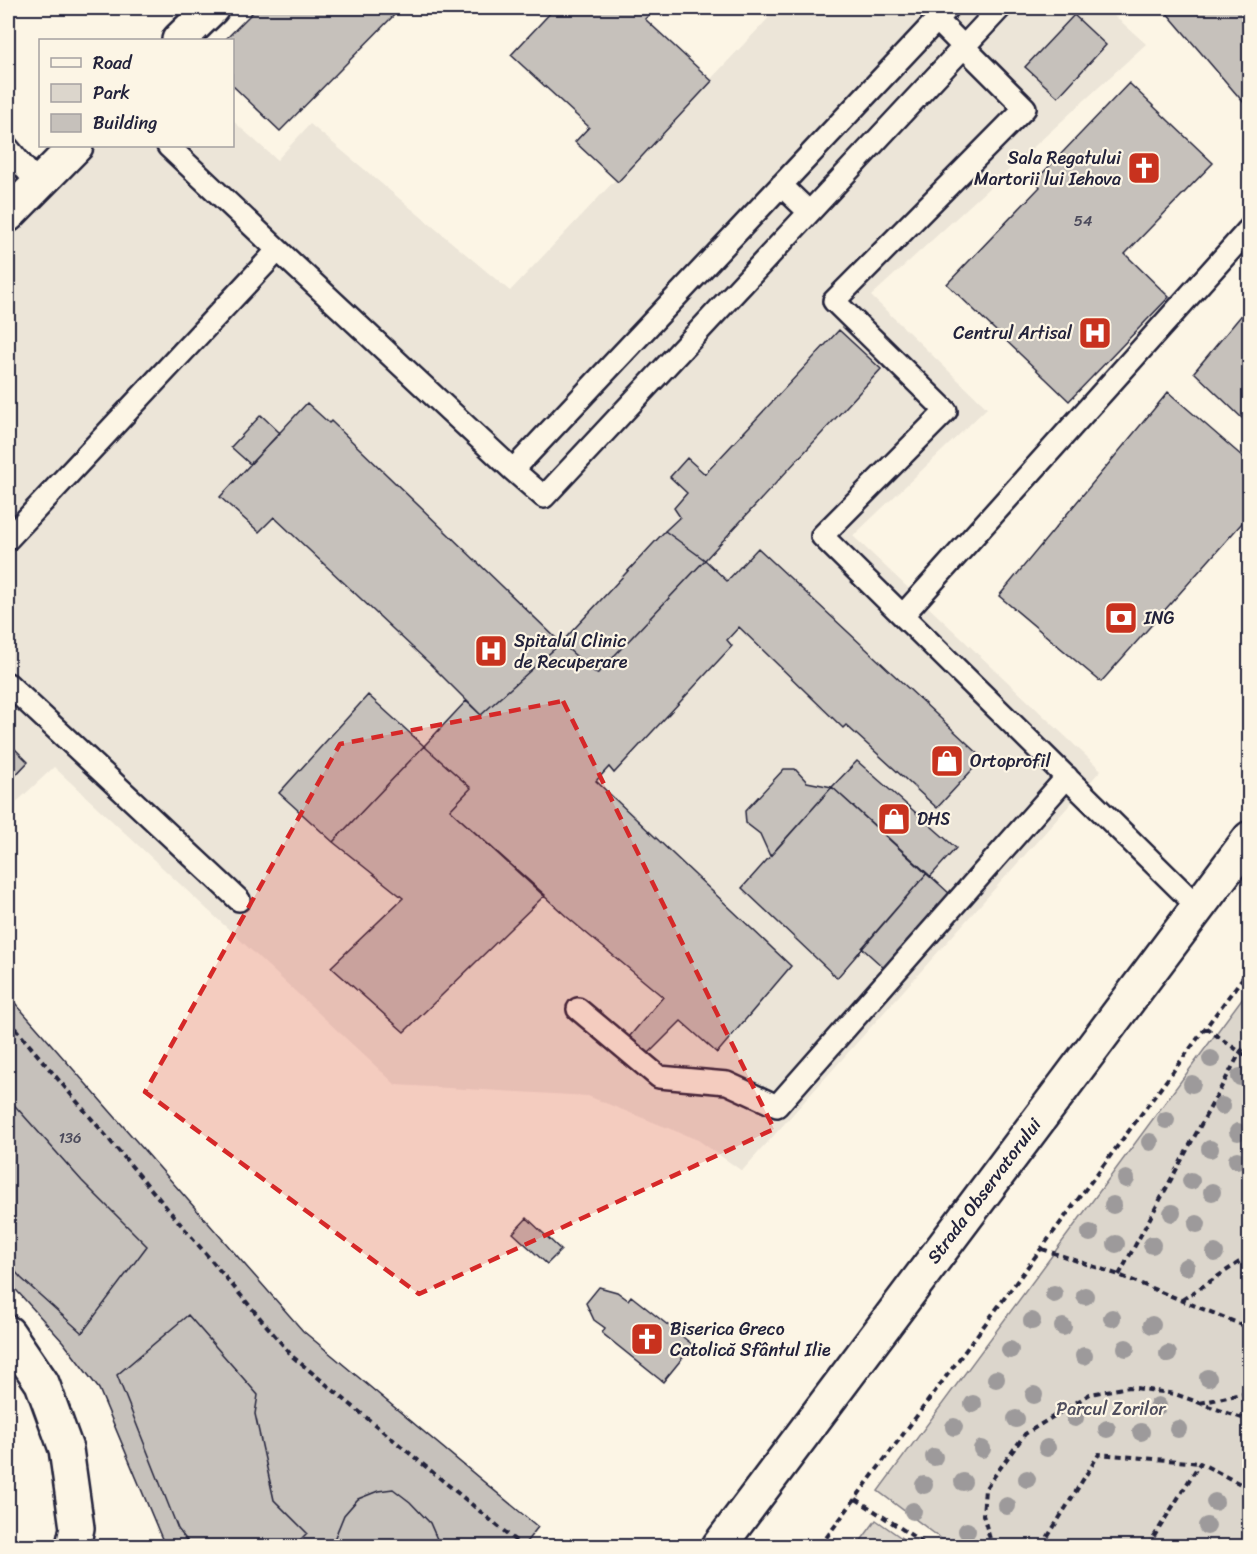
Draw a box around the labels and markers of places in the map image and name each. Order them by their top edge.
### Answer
place label: Sala Regatului Martorii lui Iehova [974,142,1122,195]
church icon: Sala Regatului Martorii lui Iehova [1126,150,1162,186]
hospital icon: Centrul Artisal [1077,315,1113,351]
place label: Centrul Artisal [953,317,1073,349]
bank icon: ING [1103,600,1139,636]
place label: ING [1143,602,1175,634]
place label: Spitalul Clinic de Recuperare [514,625,628,678]
hospital icon: Spitalul Clinic de Recuperare [473,633,509,669]
shop icon: Ortoprofil [929,743,965,779]
place label: Ortoprofil [970,745,1051,777]
shop icon: DHS [876,801,912,837]
place label: DHS [917,803,951,835]
place label: Biserica Greco Catolică Sfântul Ilie [670,1313,831,1366]
church icon: Biserica Greco Catolică Sfântul Ilie [629,1321,665,1357]

